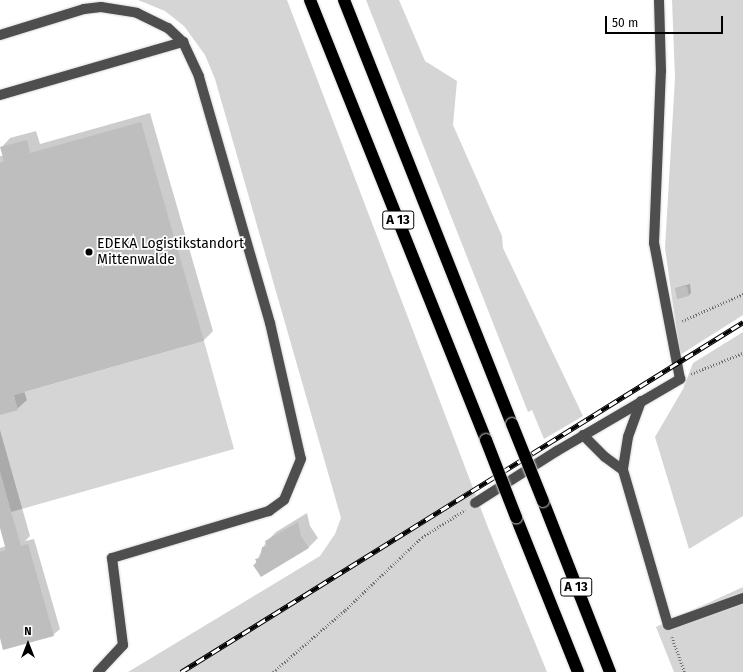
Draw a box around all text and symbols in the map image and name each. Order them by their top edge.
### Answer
scale bar [607,8,725,34]
text: 50 m [612,16,638,30]
road number: A 13 [382,209,414,231]
place label: EDEKA Logistikstandort Mittenwalde [97,236,244,268]
marker: EDEKA Logistikstandort Mittenwalde [84,247,94,257]
road number: A 13 [560,576,592,598]
north arrow [8,624,48,664]
text: N [24,625,32,638]

